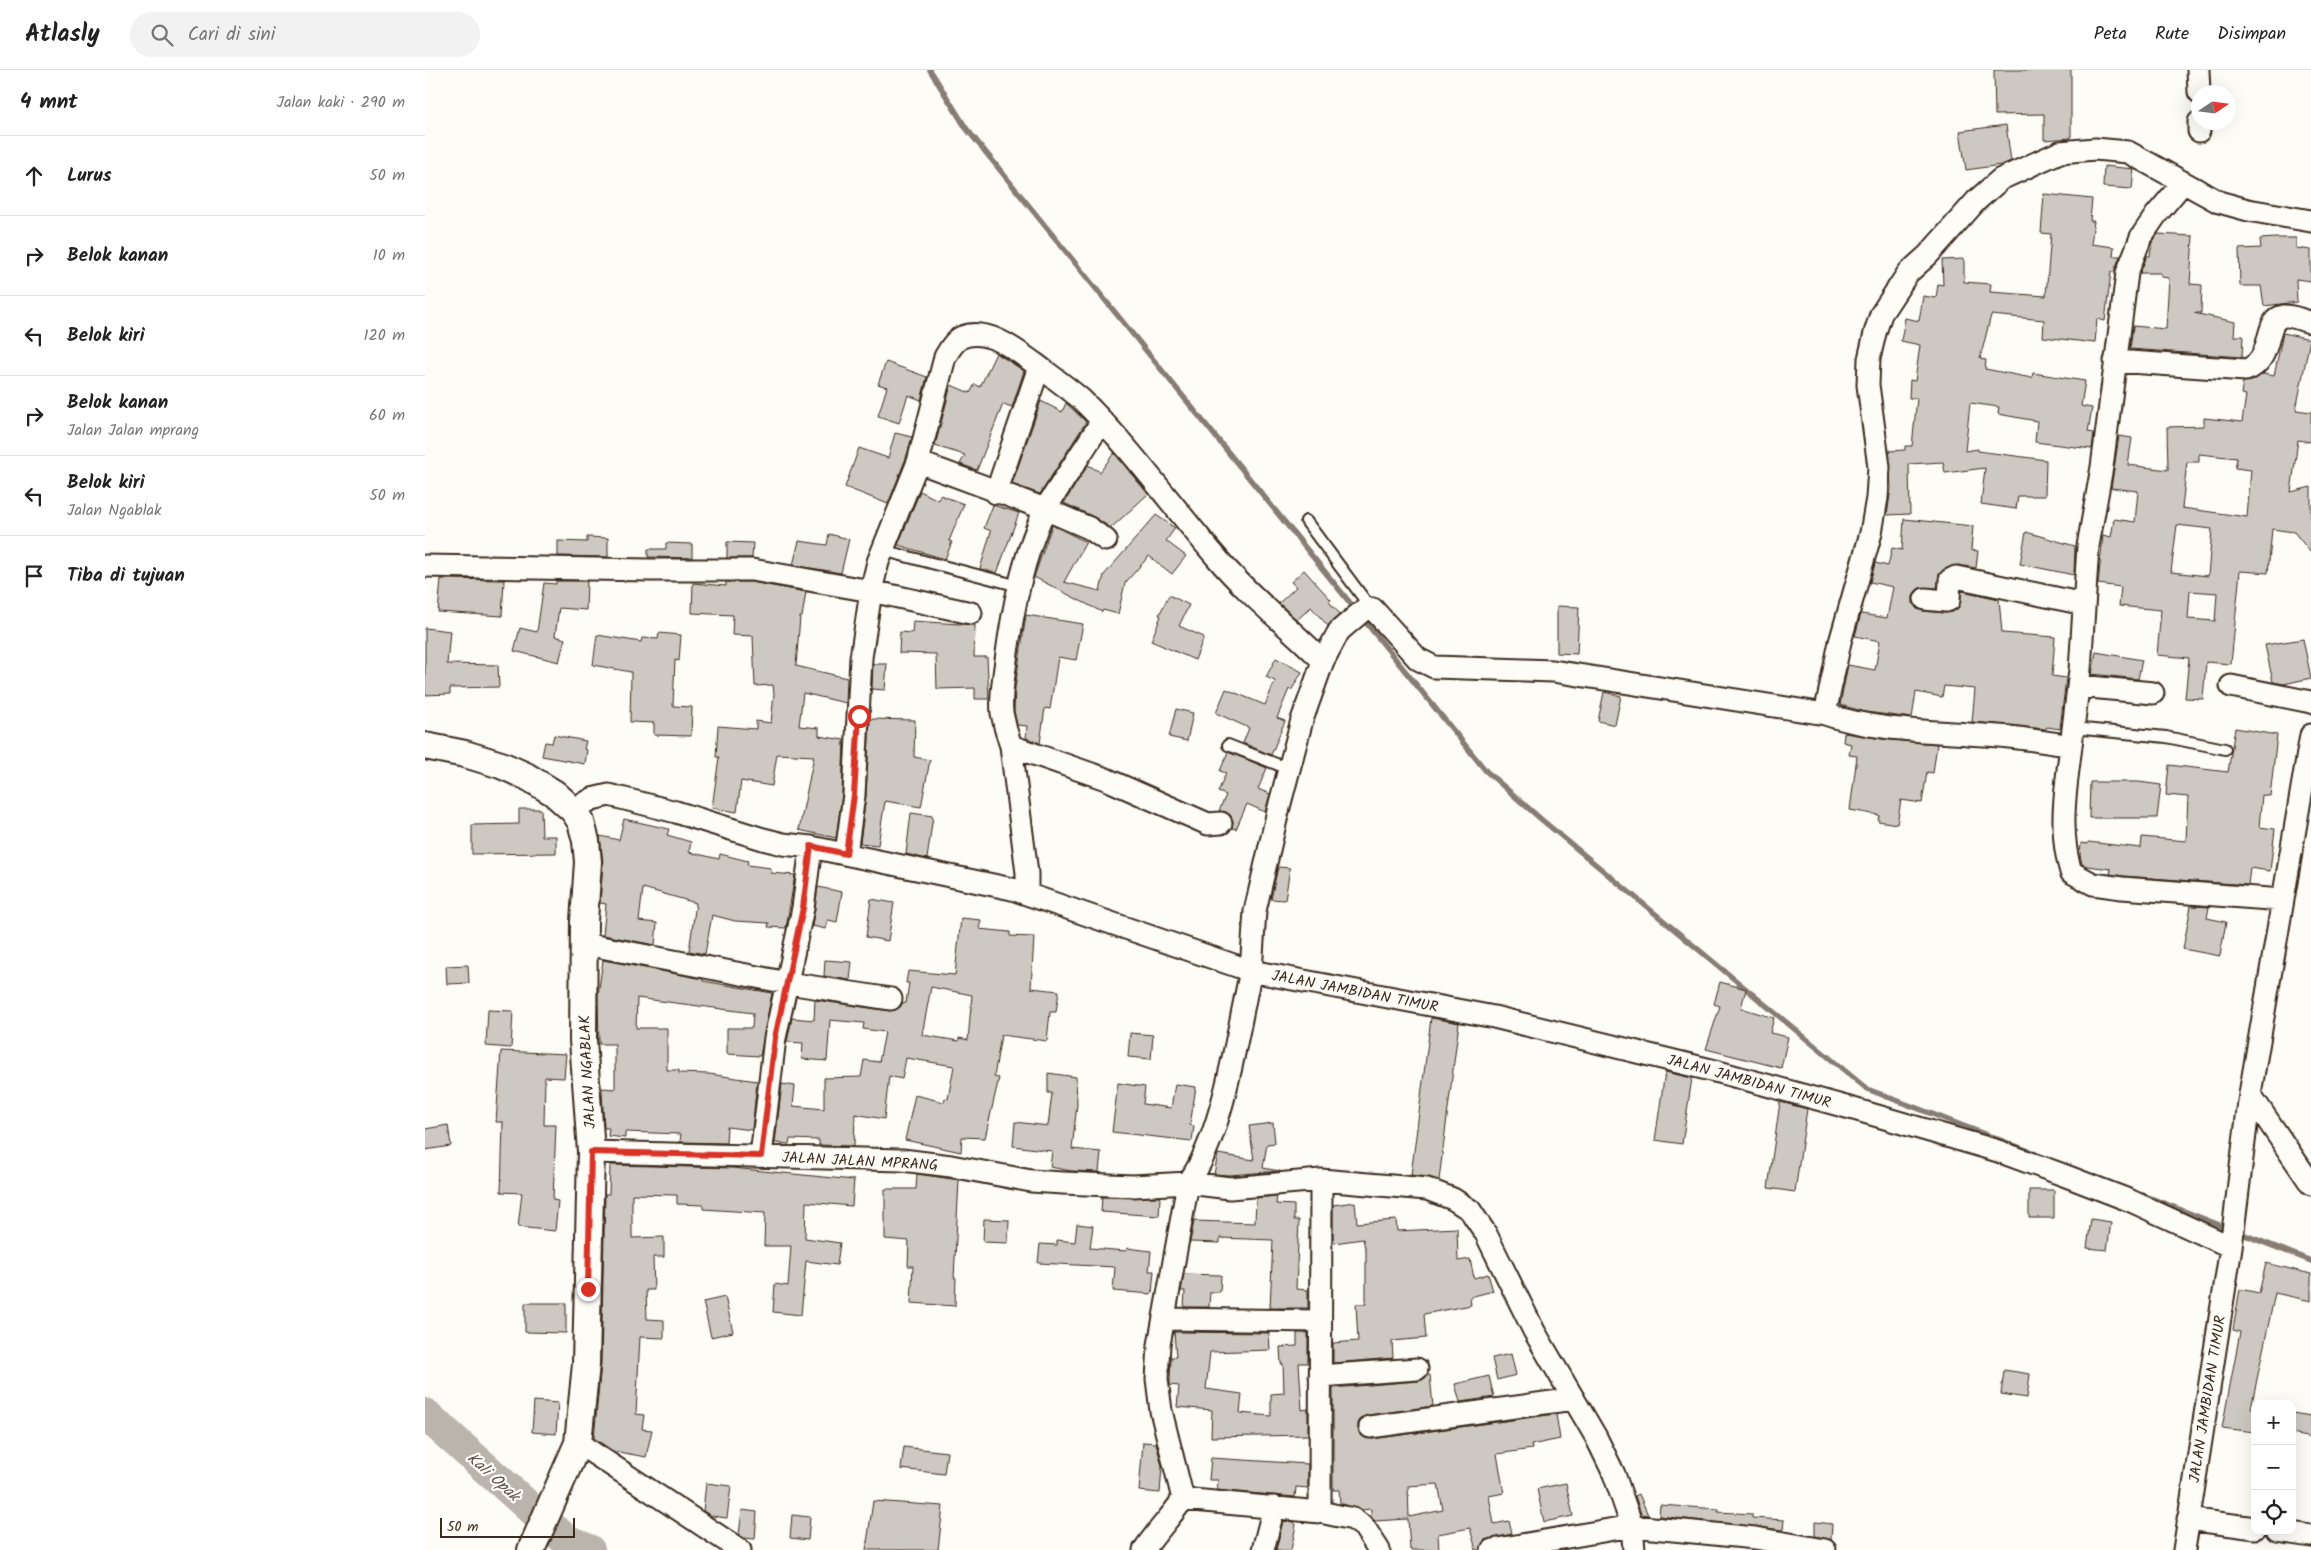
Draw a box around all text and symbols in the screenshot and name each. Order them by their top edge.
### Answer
search box [130,12,480,57]
text: Atlasly [25,15,100,54]
text: Cari di sini [188,20,275,50]
text: Peta [2094,20,2127,49]
text: Rute [2155,20,2189,49]
text: Disimpan [2217,20,2286,49]
icon: search [148,21,176,49]
north arrow [2191,85,2236,130]
text: 4 mnt [20,86,78,119]
text: Jalan kaki · 290 m [276,90,405,115]
text: Lurus [67,161,112,191]
icon: ahead [20,162,48,190]
text: 50 m [369,163,405,188]
text: Belok kanan [67,241,168,271]
icon: right [20,242,48,270]
text: 10 m [373,243,405,268]
text: Belok kiri [67,321,145,351]
icon: left [20,322,48,350]
text: 120 m [364,323,405,348]
text: Belok kanan [67,388,168,418]
icon: right [20,402,48,430]
text: 60 m [369,403,405,428]
text: Jalan Jalan mprang [67,418,199,443]
text: Belok kiri [67,468,145,498]
icon: left [20,482,48,510]
text: 50 m [369,483,405,508]
text: Jalan Ngablak [67,498,162,523]
text: Tiba di tujuan [67,561,185,591]
icon: arrive [20,562,48,590]
route start [848,705,871,728]
street label: JALAN JAMBIDAN TIMUR [1270,964,1440,1020]
street label: JALAN NGABLAK [573,1014,603,1129]
street label: JALAN JAMBIDAN TIMUR [1664,1049,1834,1115]
street label: JALAN JALAN MPRANG [781,1146,939,1178]
route end [577,1278,600,1301]
street label: JALAN JAMBIDAN TIMUR [2183,1314,2233,1485]
map controls [2251,1400,2296,1535]
button: + [2251,1400,2296,1445]
button: − [2251,1445,2296,1490]
water label: Kali Opak [461,1447,527,1509]
button: locate [2251,1490,2296,1535]
scale bar [440,1515,575,1538]
text: 50 m [447,1516,478,1538]

